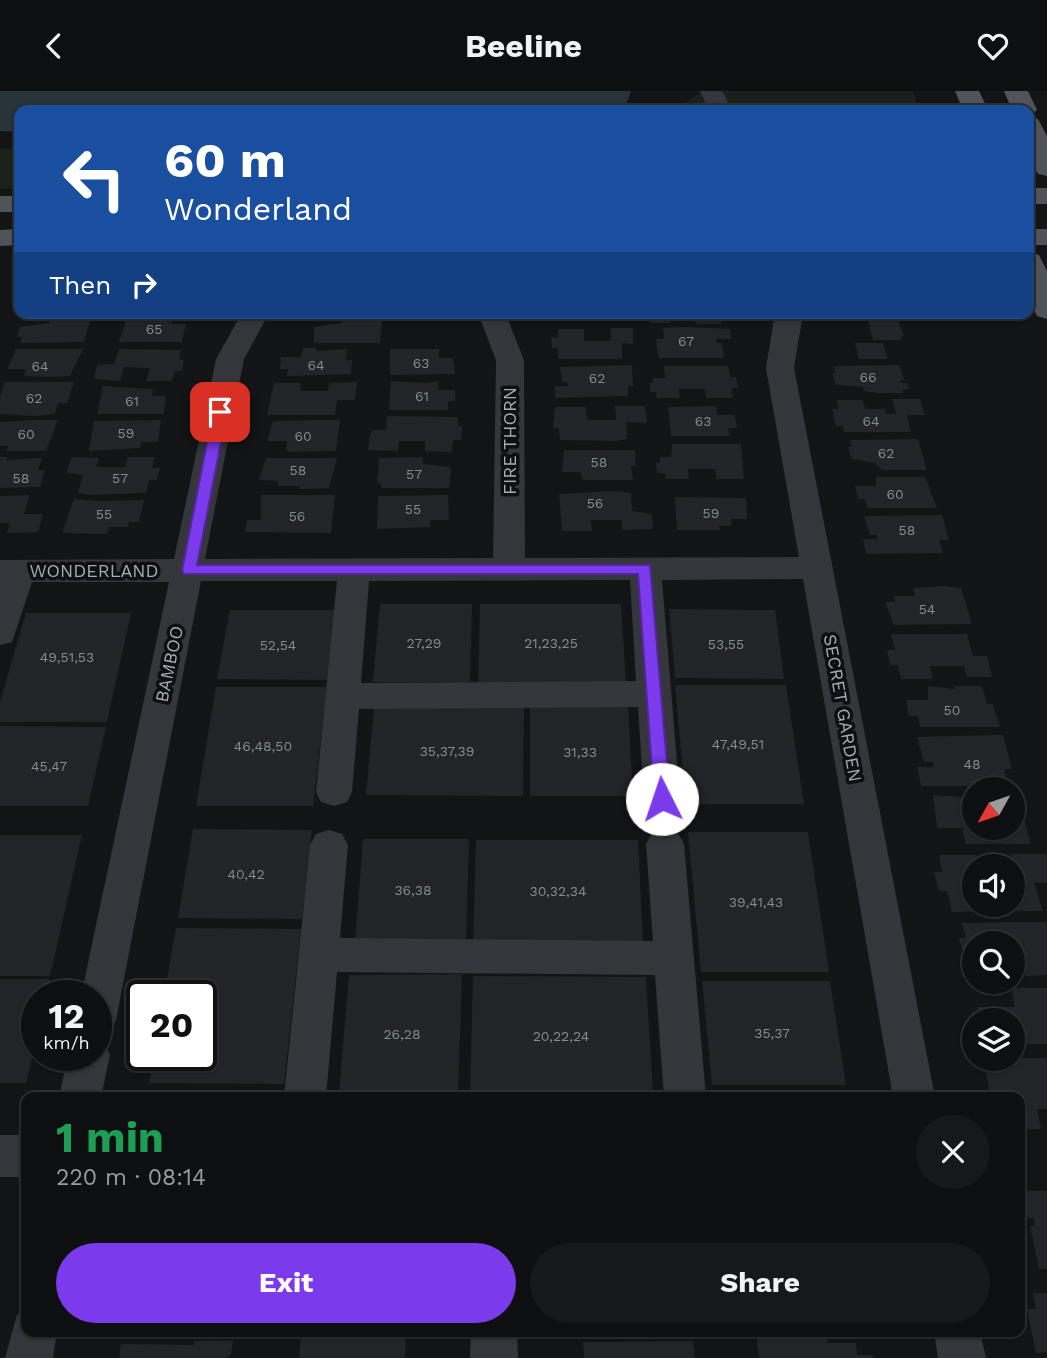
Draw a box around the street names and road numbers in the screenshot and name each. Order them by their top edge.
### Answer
street label: FIRE THORN [499,387,520,495]
street label: WONDERLAND [29,560,159,581]
street label: BAMBOO [151,624,187,704]
street label: SECRET GARDEN [820,632,866,784]

